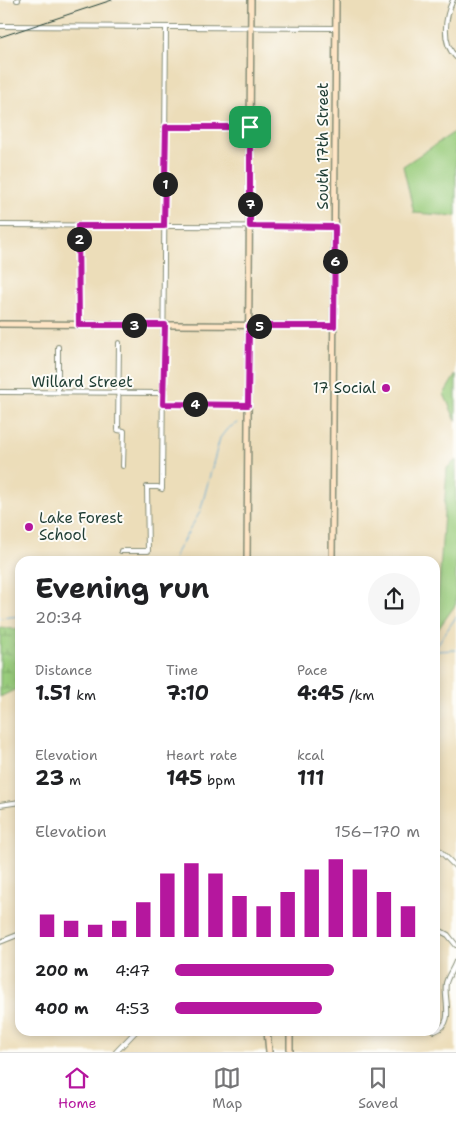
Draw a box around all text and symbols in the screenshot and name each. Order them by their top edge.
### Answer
street label: South 17th Street [313,82,333,210]
pin [229,106,271,148]
icon: arrive [236,113,264,141]
pin: 1 [152,172,178,196]
text: 1 [162,175,169,193]
pin: 7 [238,192,262,216]
text: 7 [246,195,255,213]
pin: 2 [66,226,92,252]
text: 2 [75,230,84,248]
pin: 6 [322,248,348,274]
text: 6 [331,252,340,270]
pin: 3 [122,312,146,338]
pin: 5 [246,314,272,338]
text: 3 [130,316,139,334]
text: 5 [255,317,264,335]
street label: Willard Street [31,372,133,392]
place label: 17 Social [313,378,376,398]
marker: 17 Social [380,382,392,394]
pin: 4 [182,392,208,416]
text: 4 [191,395,200,413]
place label: Lake Forest School [39,508,123,545]
marker: Lake Forest School [23,521,35,533]
text: Evening run [35,569,210,607]
button: share [368,573,420,625]
text: 20:34 [35,607,82,628]
text: Distance [35,661,92,679]
text: Time [166,661,198,679]
text: Pace [297,661,328,679]
text: 1.51 [35,679,72,707]
text: 7:10 [166,679,209,707]
text: 4:45 [297,679,344,707]
text: km [72,686,96,704]
text: /km [344,686,374,704]
text: Elevation [35,746,98,764]
text: Heart rate [166,746,237,764]
text: kcal [297,746,324,764]
text: 23 [35,764,64,792]
text: 145 [166,764,202,792]
text: 111 [297,764,325,792]
text: m [64,771,81,789]
text: bpm [202,771,235,789]
text: Elevation [35,821,107,842]
text: 156–170 m [335,821,420,842]
text: 200 m [35,960,88,981]
text: 4:47 [115,960,150,981]
text: 400 m [35,998,89,1019]
text: 4:53 [115,998,150,1019]
tab: Home [58,1064,96,1112]
tab: Map [212,1064,242,1112]
tab: Saved [358,1064,398,1112]

